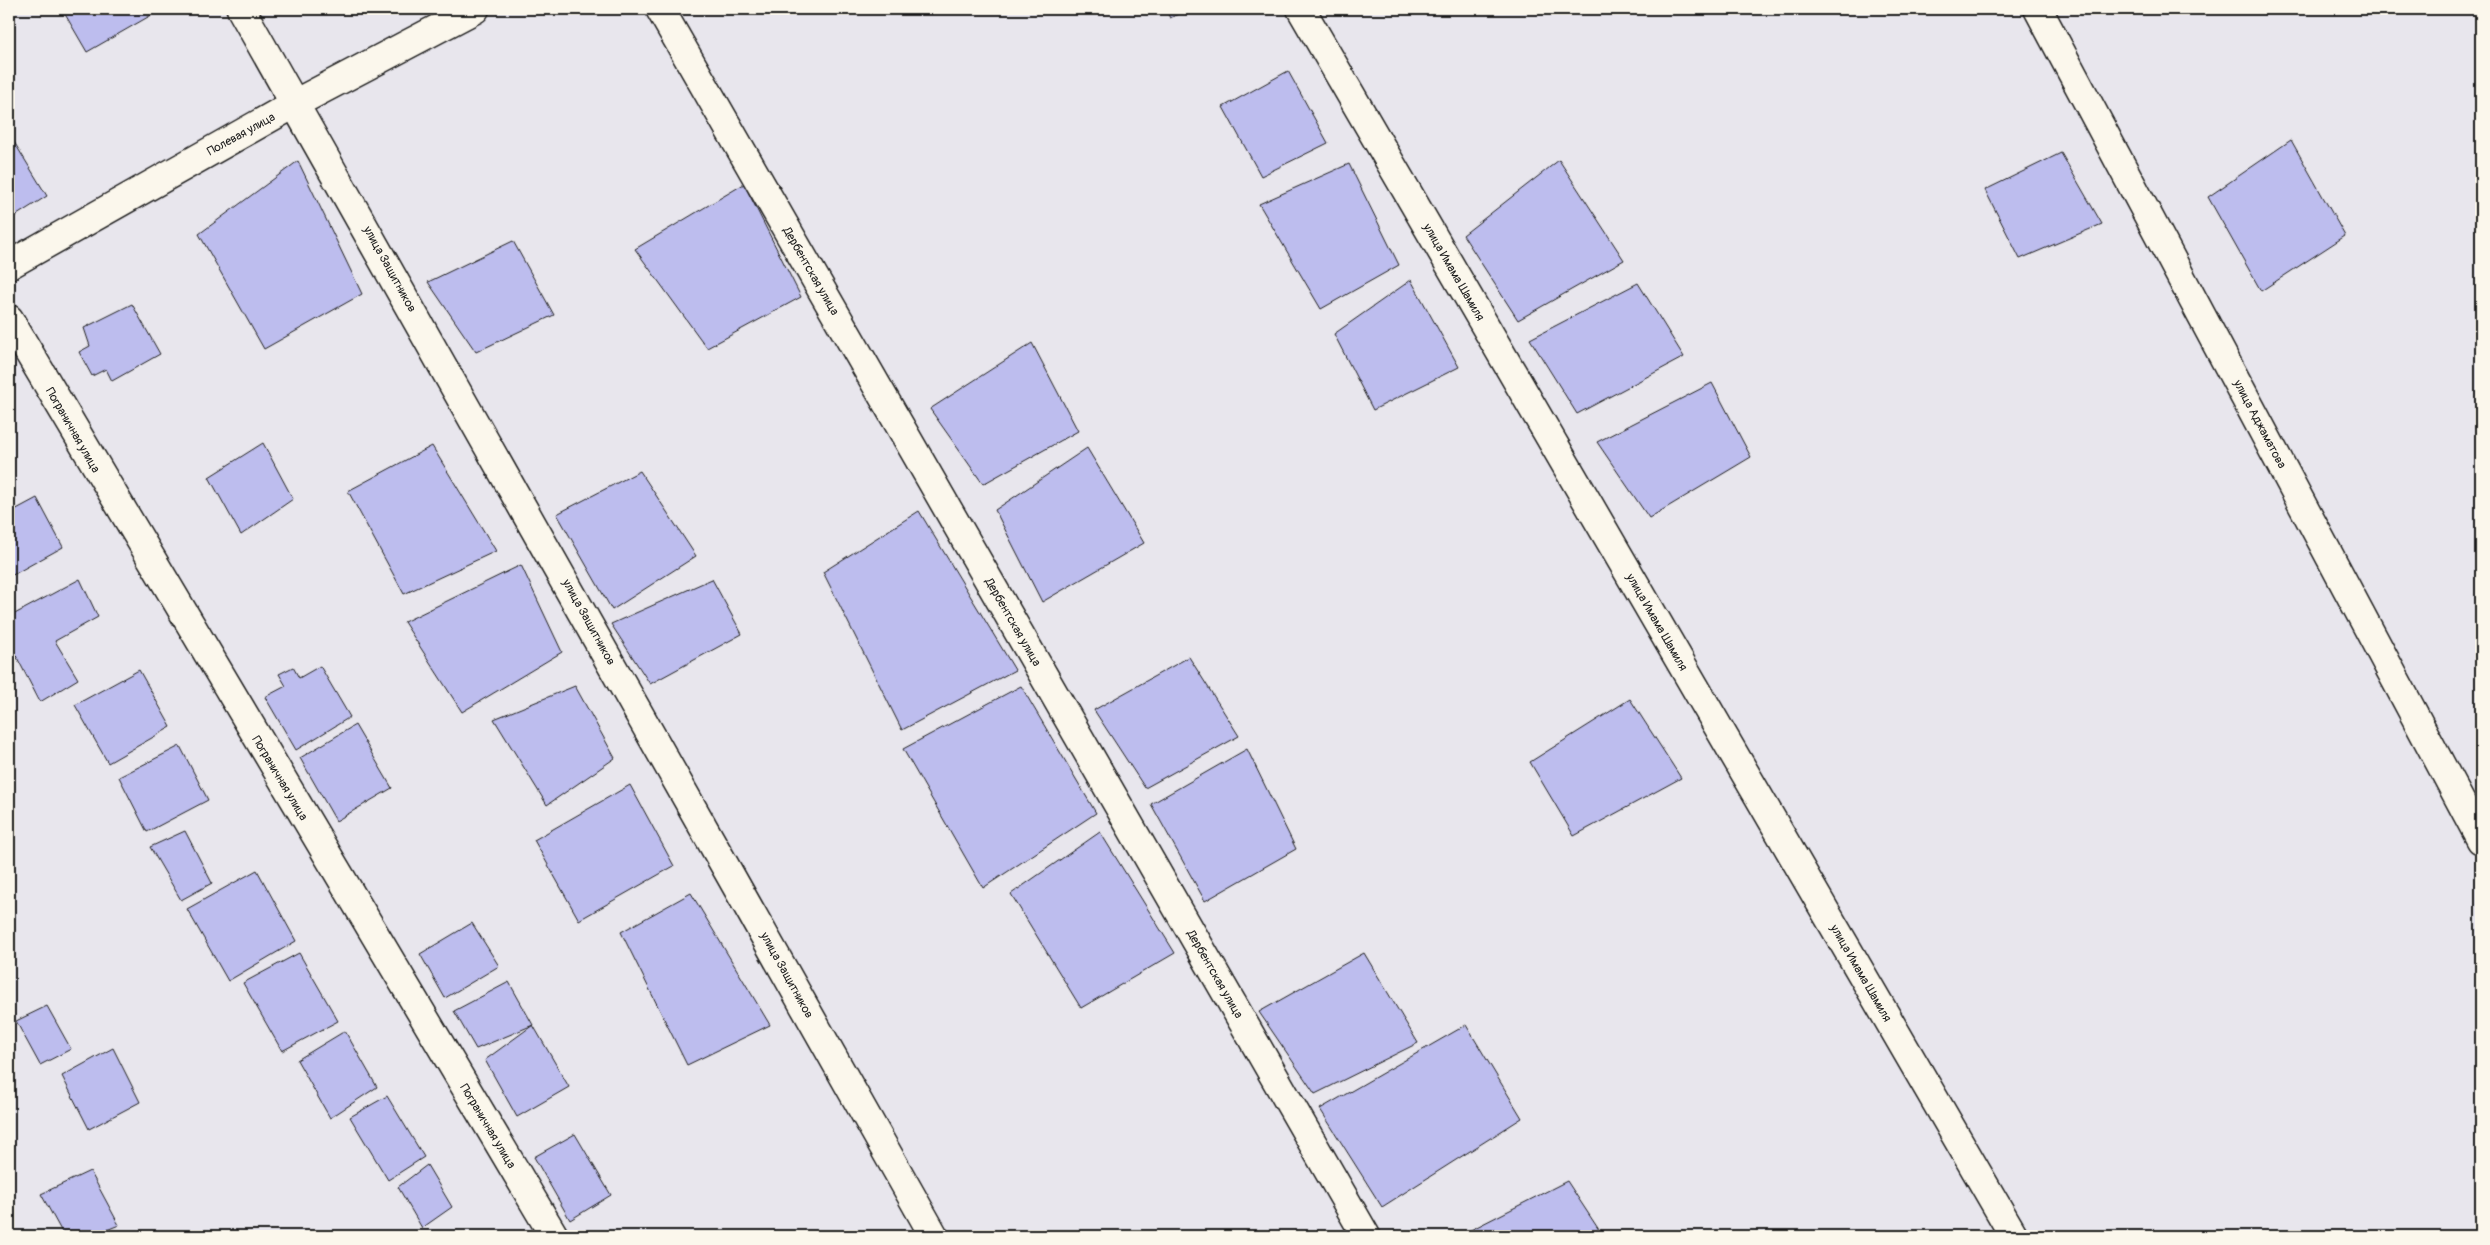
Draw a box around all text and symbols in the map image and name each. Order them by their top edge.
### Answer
street label: Полевая улица [205,109,278,159]
street label: улица Имама Шамиля [1419,220,1488,324]
street label: улица Защитников [359,223,419,315]
street label: Дербентская улица [779,224,842,318]
street label: улица Аджаматова [2229,376,2289,471]
street label: Пограничная улица [42,385,103,476]
street label: улица Имама Шамиля [1622,570,1691,674]
street label: Дербентская улица [981,575,1044,669]
street label: улица Защитников [558,576,618,668]
street label: Пограничная улица [248,733,311,824]
street label: улица Имама Шамиля [1826,921,1895,1025]
street label: Дербентская улица [1183,927,1246,1021]
street label: улица Защитников [756,929,816,1021]
street label: Пограничная улица [456,1081,519,1172]

